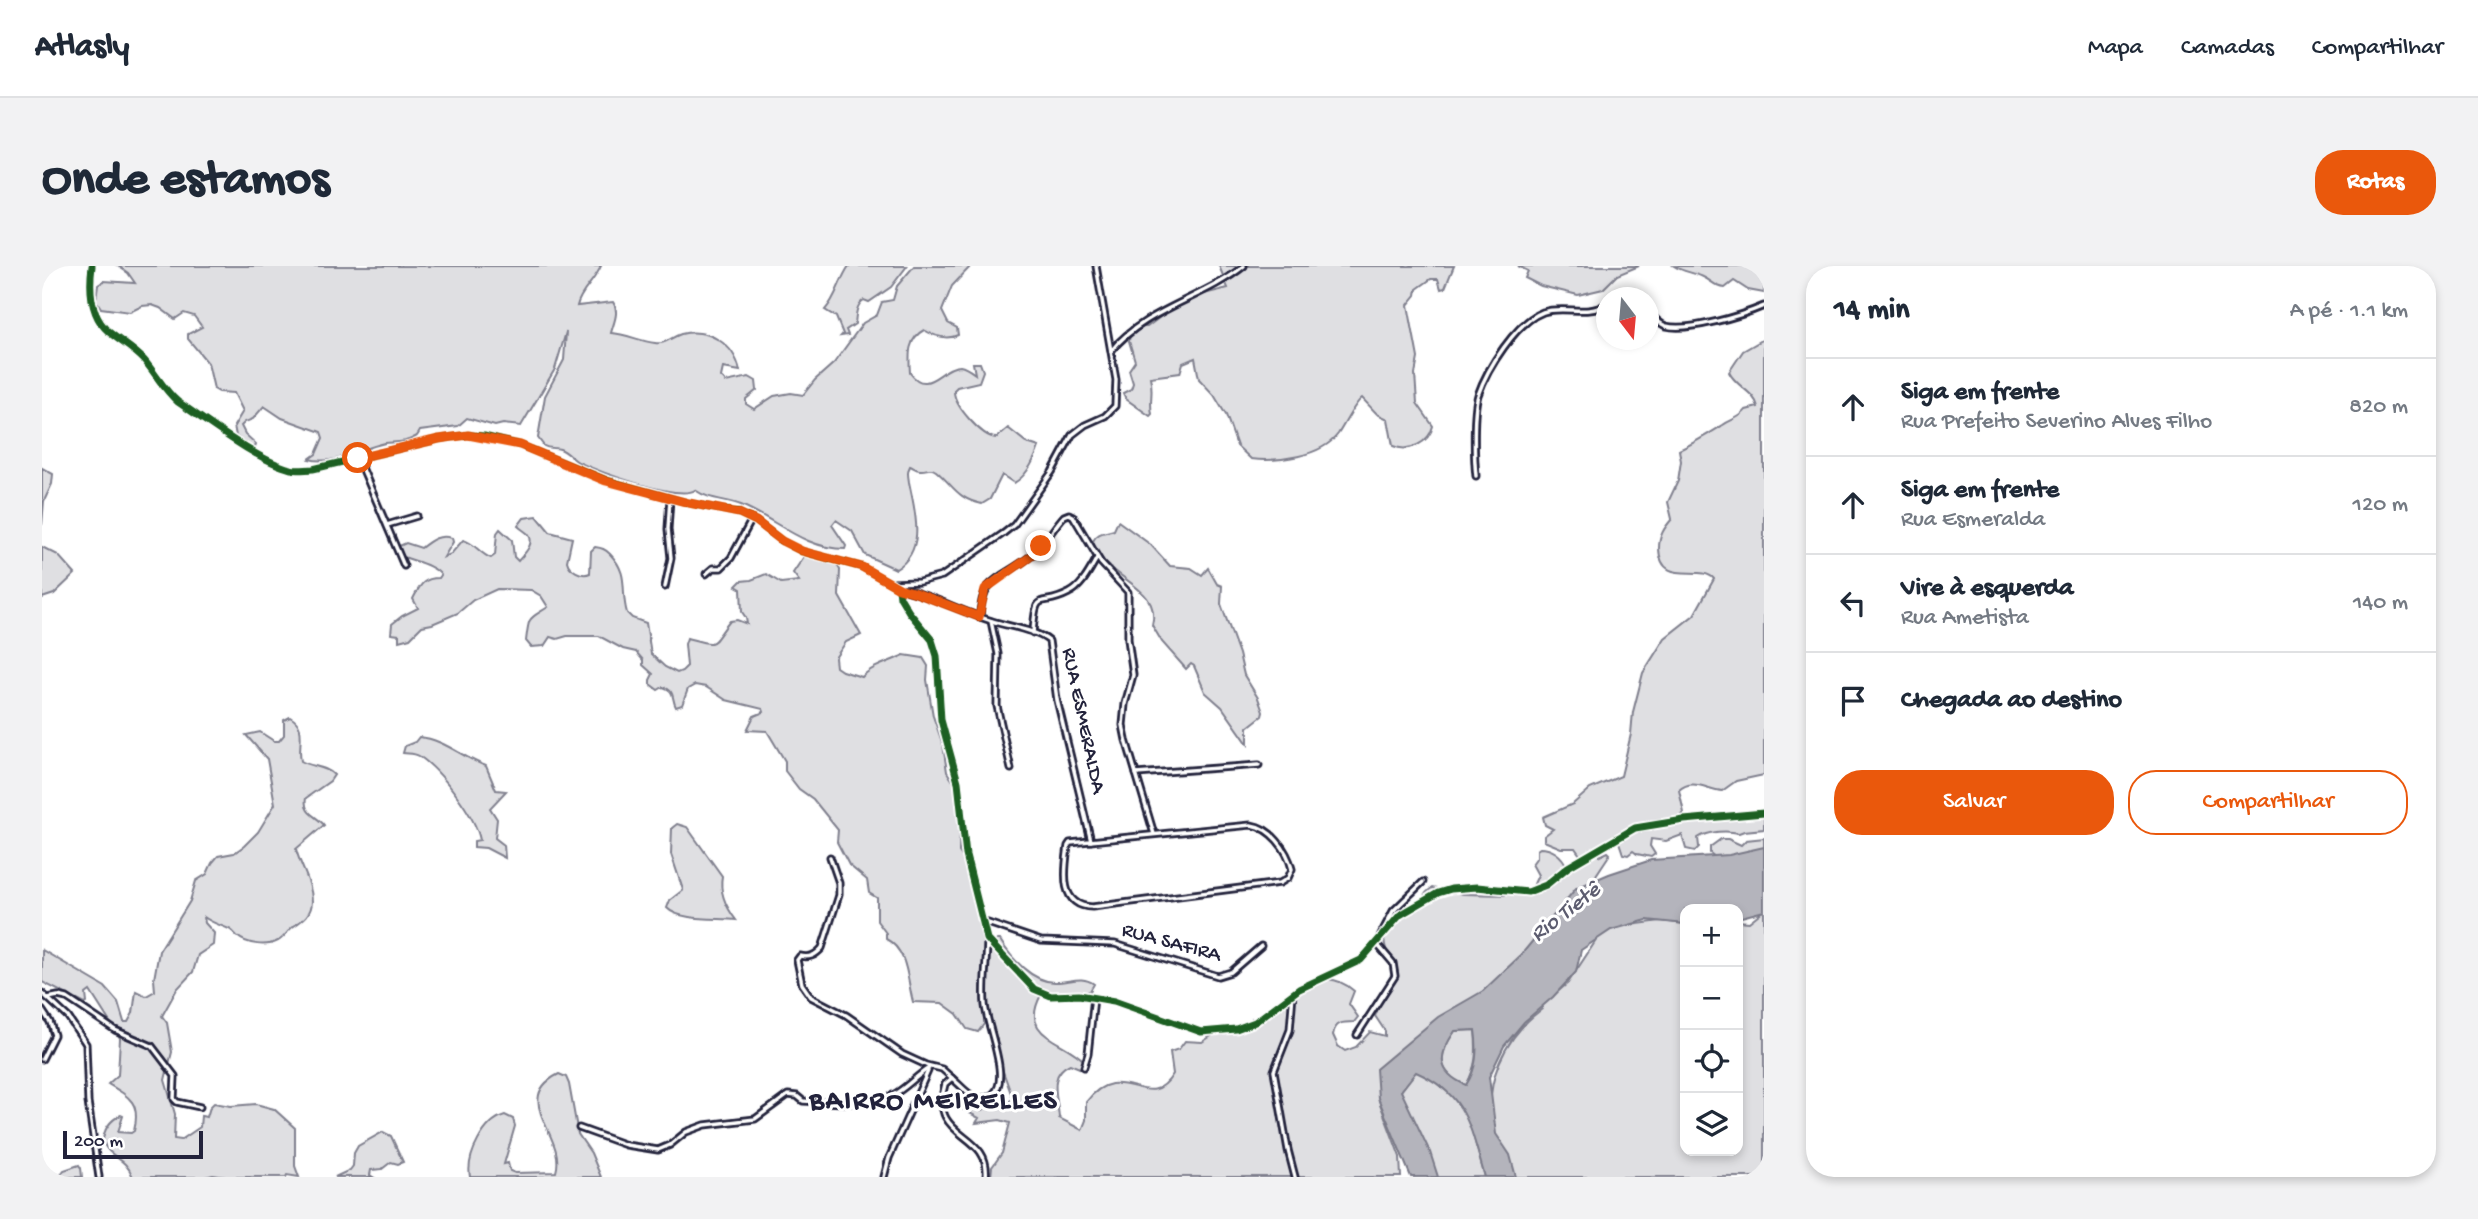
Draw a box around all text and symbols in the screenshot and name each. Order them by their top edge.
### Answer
text: Atlasly [35,29,129,67]
text: Mapa [2088,34,2143,63]
text: Camadas [2181,34,2274,63]
text: Compartilhar [2312,34,2443,63]
button: Rotas [2315,150,2436,215]
text: Onde estamos [42,153,329,211]
north arrow [1596,287,1659,350]
text: 14 min [1834,294,1909,329]
text: A pé · 1.1 km [2290,298,2408,325]
text: Siga em frente [1901,378,2059,409]
icon: ahead [1834,388,1872,426]
text: 820 m [2349,394,2408,421]
text: Rua Prefeito Severino Alves Filho [1901,409,2212,436]
route start [342,442,373,473]
text: Siga em frente [1901,476,2059,507]
icon: ahead [1834,486,1872,524]
text: 120 m [2353,492,2408,519]
text: Rua Esmeralda [1901,507,2045,534]
route end [1025,530,1056,561]
text: Vire à esquerda [1901,574,2074,605]
icon: left [1834,584,1872,622]
text: 140 m [2353,590,2408,617]
text: Rua Ametista [1901,605,2029,632]
street label: RUA ESMERALDA [1054,646,1110,798]
icon: arrive [1834,682,1872,720]
text: Chegada ao destino [1901,686,2122,717]
button: Salvar [1834,770,2114,835]
button: Compartilhar [2128,770,2408,835]
water label: Rio Tietê [1526,876,1608,949]
map controls [1680,904,1743,1156]
button: + [1680,904,1743,967]
street label: RUA SAFIRA [1119,919,1225,970]
button: − [1680,967,1743,1030]
button: locate [1680,1030,1743,1093]
district label: BAIRRO MEIRELLES [808,1086,1059,1119]
button: layers [1680,1093,1743,1156]
scale bar [63,1128,203,1160]
text: 200 m [74,1131,123,1154]

